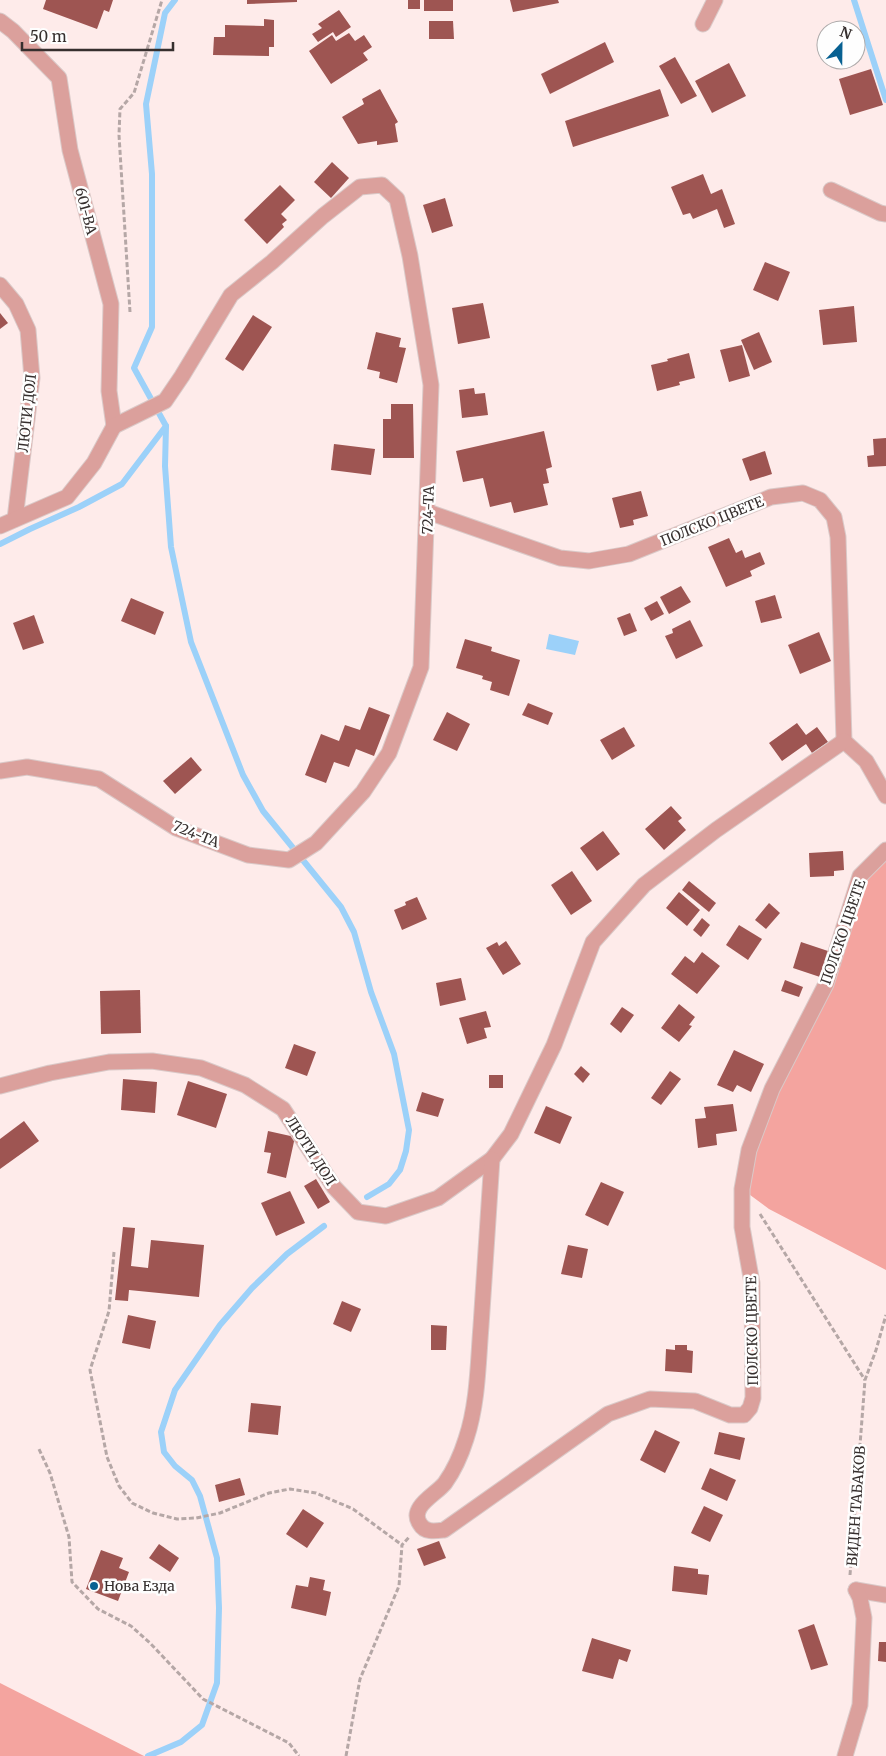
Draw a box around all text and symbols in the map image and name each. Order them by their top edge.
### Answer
scale bar [22,20,174,52]
north arrow [816,20,866,70]
text: N [837,23,854,43]
text: 50 m [30,27,67,46]
street label: 601-ВА [71,185,101,237]
street label: ЛЮТИ ДОЛ [14,373,40,453]
street label: 724-ТА [418,485,438,535]
street label: ПОЛСКО ЦВЕТЕ [658,492,766,550]
street label: 724-ТА [170,817,222,852]
street label: ПОЛСКО ЦВЕТЕ [817,877,869,987]
street label: ЛЮТИ ДОЛ [282,1113,340,1189]
street label: ПОЛСКО ЦВЕТЕ [742,1276,762,1386]
street label: ВИДЕН ТАБАКОВ [843,1445,869,1567]
place label: Нова Езда [104,1577,175,1595]
marker: Нова Езда [88,1580,100,1592]

